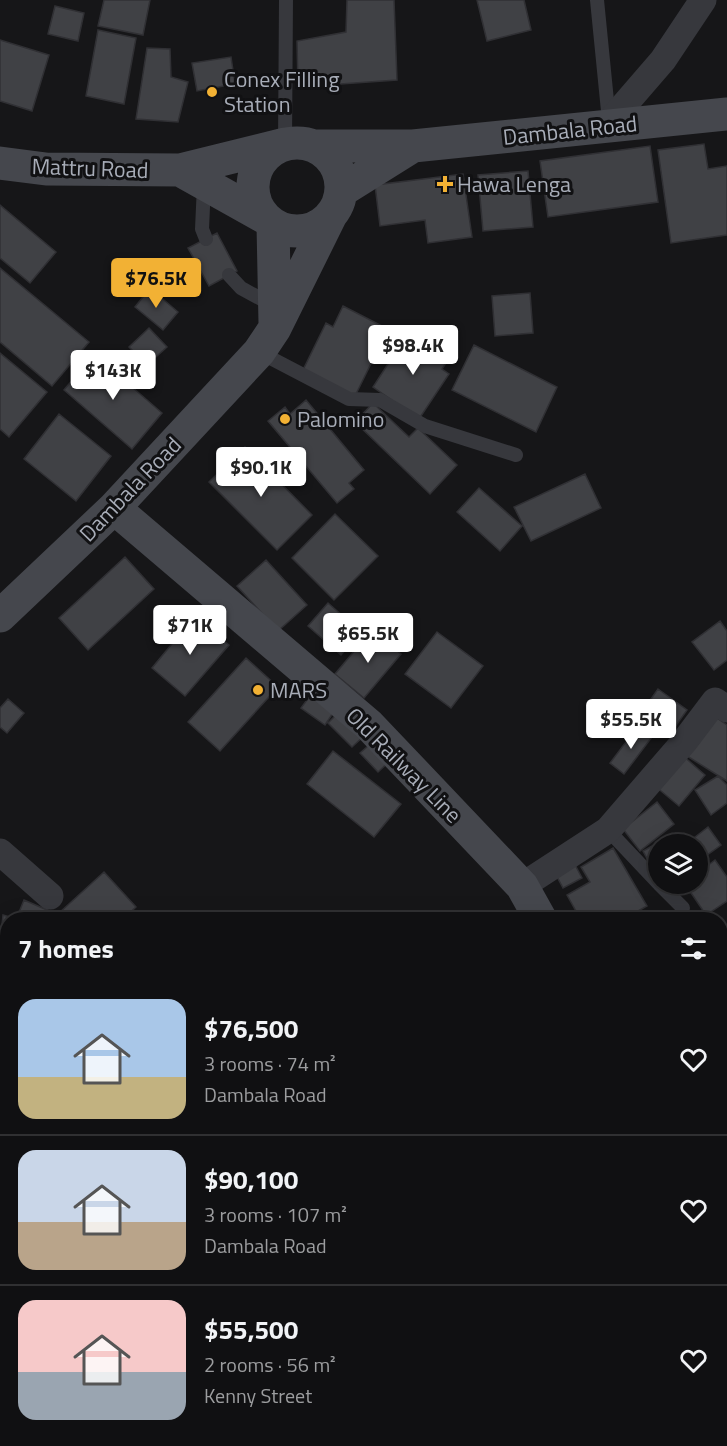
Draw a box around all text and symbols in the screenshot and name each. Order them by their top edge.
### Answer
place label: Conex Filling Station [224,62,339,121]
marker: Conex Filling Station [205,85,219,99]
street label: Dambala Road [501,106,639,154]
street label: Mattru Road [31,149,149,187]
place label: Hawa Lenga [457,167,571,201]
marker: Hawa Lenga [438,177,452,191]
pin: $76.5K [107,258,205,309]
text: $76.5K [125,262,187,293]
pin: $98.4K [364,325,462,376]
text: $98.4K [382,329,444,360]
pin: $143K [71,350,155,401]
text: $143K [85,354,141,385]
place label: Palomino [297,402,384,436]
marker: Palomino [278,412,292,426]
street label: Dambala Road [71,429,189,549]
pin: $90.1K [212,447,310,498]
text: $90.1K [230,451,292,482]
pin: $71K [154,605,226,656]
text: $71K [167,609,213,640]
pin: $65.5K [319,613,417,664]
text: $65.5K [337,617,399,648]
place label: MARS [270,673,327,707]
marker: MARS [251,683,265,697]
street label: Old Railway Line [338,699,470,831]
pin: $55.5K [582,699,680,750]
text: $55.5K [600,703,662,734]
map controls [648,834,708,894]
button: layers [648,834,708,894]
text: 7 homes [18,929,114,968]
icon: filters [677,932,710,965]
text: $76,500 [204,1009,298,1048]
icon: home [66,1023,138,1095]
icon: heart [677,1043,710,1076]
text: 3 rooms · 74 m² [204,1048,336,1079]
text: Dambala Road [204,1079,327,1110]
text: $90,100 [204,1160,298,1199]
icon: home [66,1174,138,1246]
icon: heart [677,1194,710,1227]
text: 3 rooms · 107 m² [204,1199,347,1230]
text: Dambala Road [204,1230,327,1261]
text: $55,500 [204,1310,298,1349]
icon: home [66,1324,138,1396]
icon: heart [677,1344,710,1377]
text: 2 rooms · 56 m² [204,1349,336,1380]
text: Kenny Street [204,1380,312,1411]

